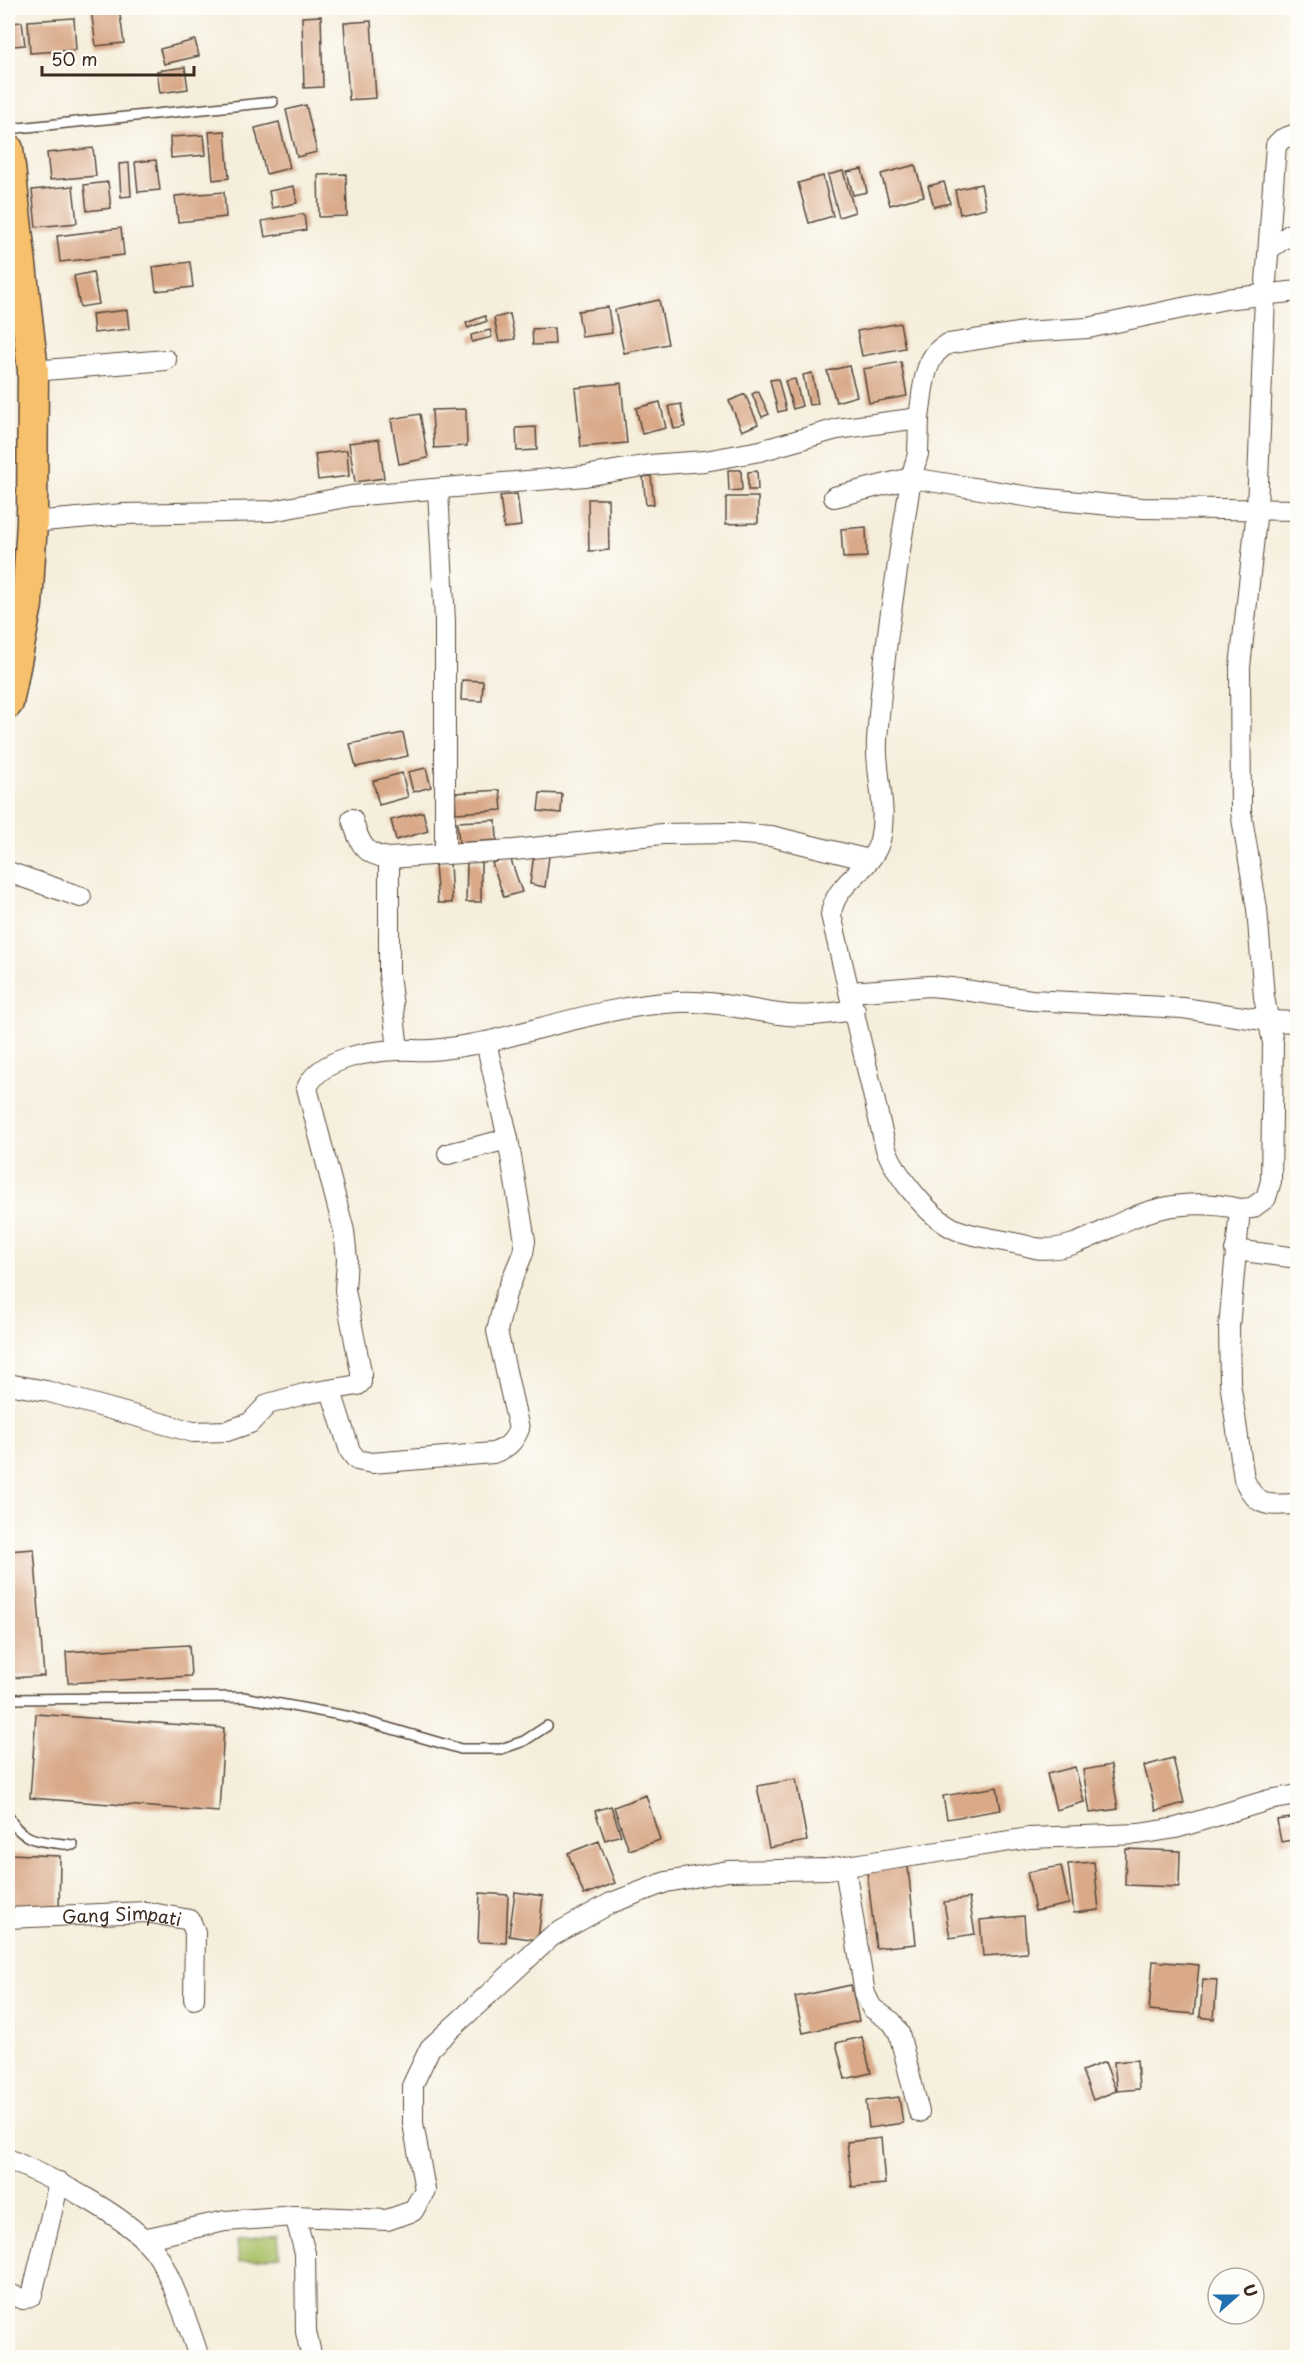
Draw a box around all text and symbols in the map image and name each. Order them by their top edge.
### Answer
scale bar [42,39,194,77]
text: 50 m [51,45,98,72]
street label: Gang Simpati [61,1898,184,1932]
north arrow [1206,2266,1266,2326]
text: U [1238,2280,1264,2300]

